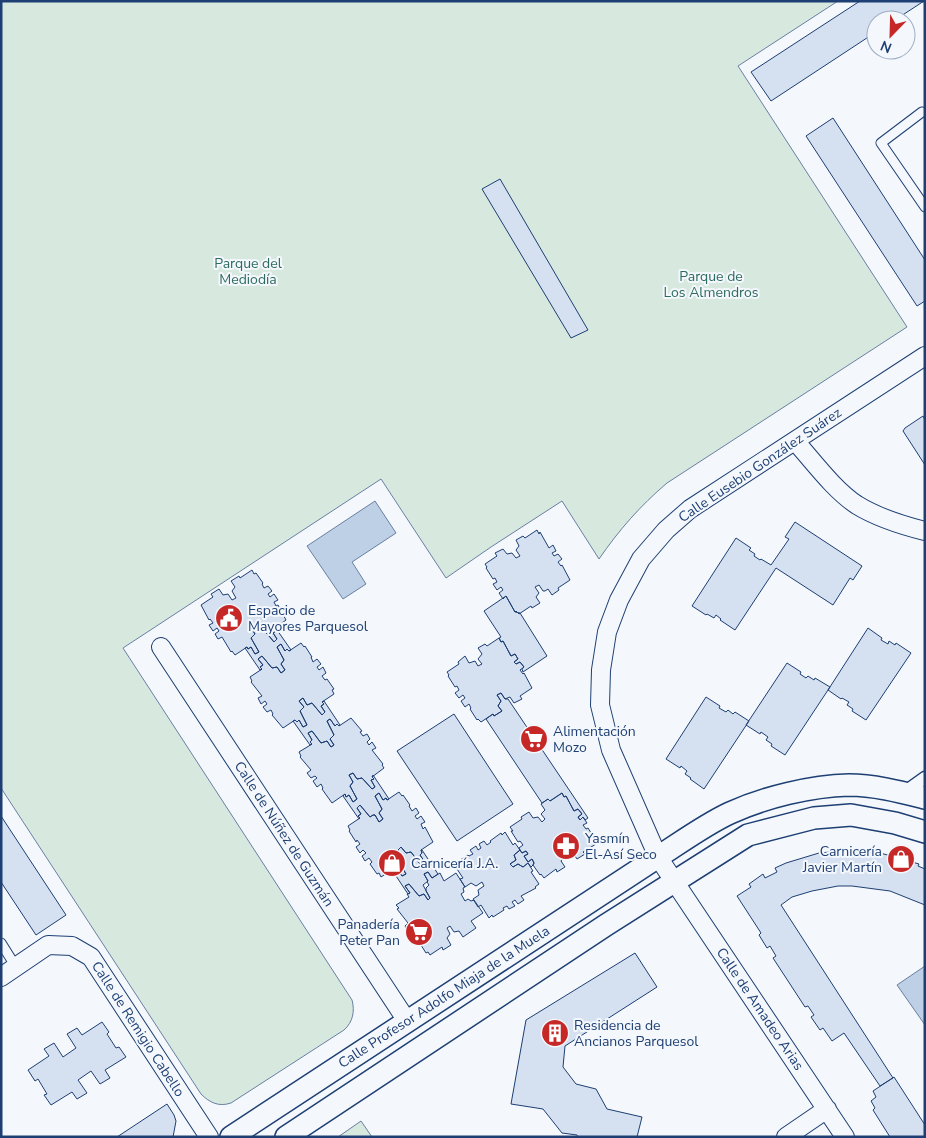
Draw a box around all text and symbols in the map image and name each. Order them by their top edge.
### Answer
north arrow [866,10,916,60]
text: N [878,36,895,57]
park label: Parque del Mediodía [214,254,283,289]
park label: Parque de Los Almendros [664,267,759,302]
street label: Calle Eusebio González Suárez [675,403,846,527]
place label: Espacio de Mayores Parquesol [248,601,369,636]
public building icon: Espacio de Mayores Parquesol [214,603,244,633]
place label: Alimentación Mozo [553,722,636,757]
supermarket icon: Alimentación Mozo [519,724,549,754]
street label: Calle de Núñez de Guzmán [230,758,338,910]
place label: Yasmín El-Así Seco [584,829,657,864]
pharmacy icon: Yasmín El-Así Seco [551,831,581,861]
place label: Carnicería Javier Martín [802,842,882,877]
shop icon: Carnicería Javier Martín [886,844,916,874]
shop icon: Carnicería J.A. [377,848,407,878]
place label: Carnicería J.A. [411,854,498,873]
place label: Panadería Peter Pan [337,915,400,950]
supermarket icon: Panadería Peter Pan [404,917,434,947]
street label: Calle Profesor Adolfo Miaja de la Muela [335,921,553,1073]
street label: Calle de Amadeo Arias [712,944,808,1074]
street label: Calle de Remigio Cabello [87,958,189,1101]
place label: Residencia de Ancianos Parquesol [574,1016,699,1051]
building icon: Residencia de Ancianos Parquesol [540,1018,570,1048]

